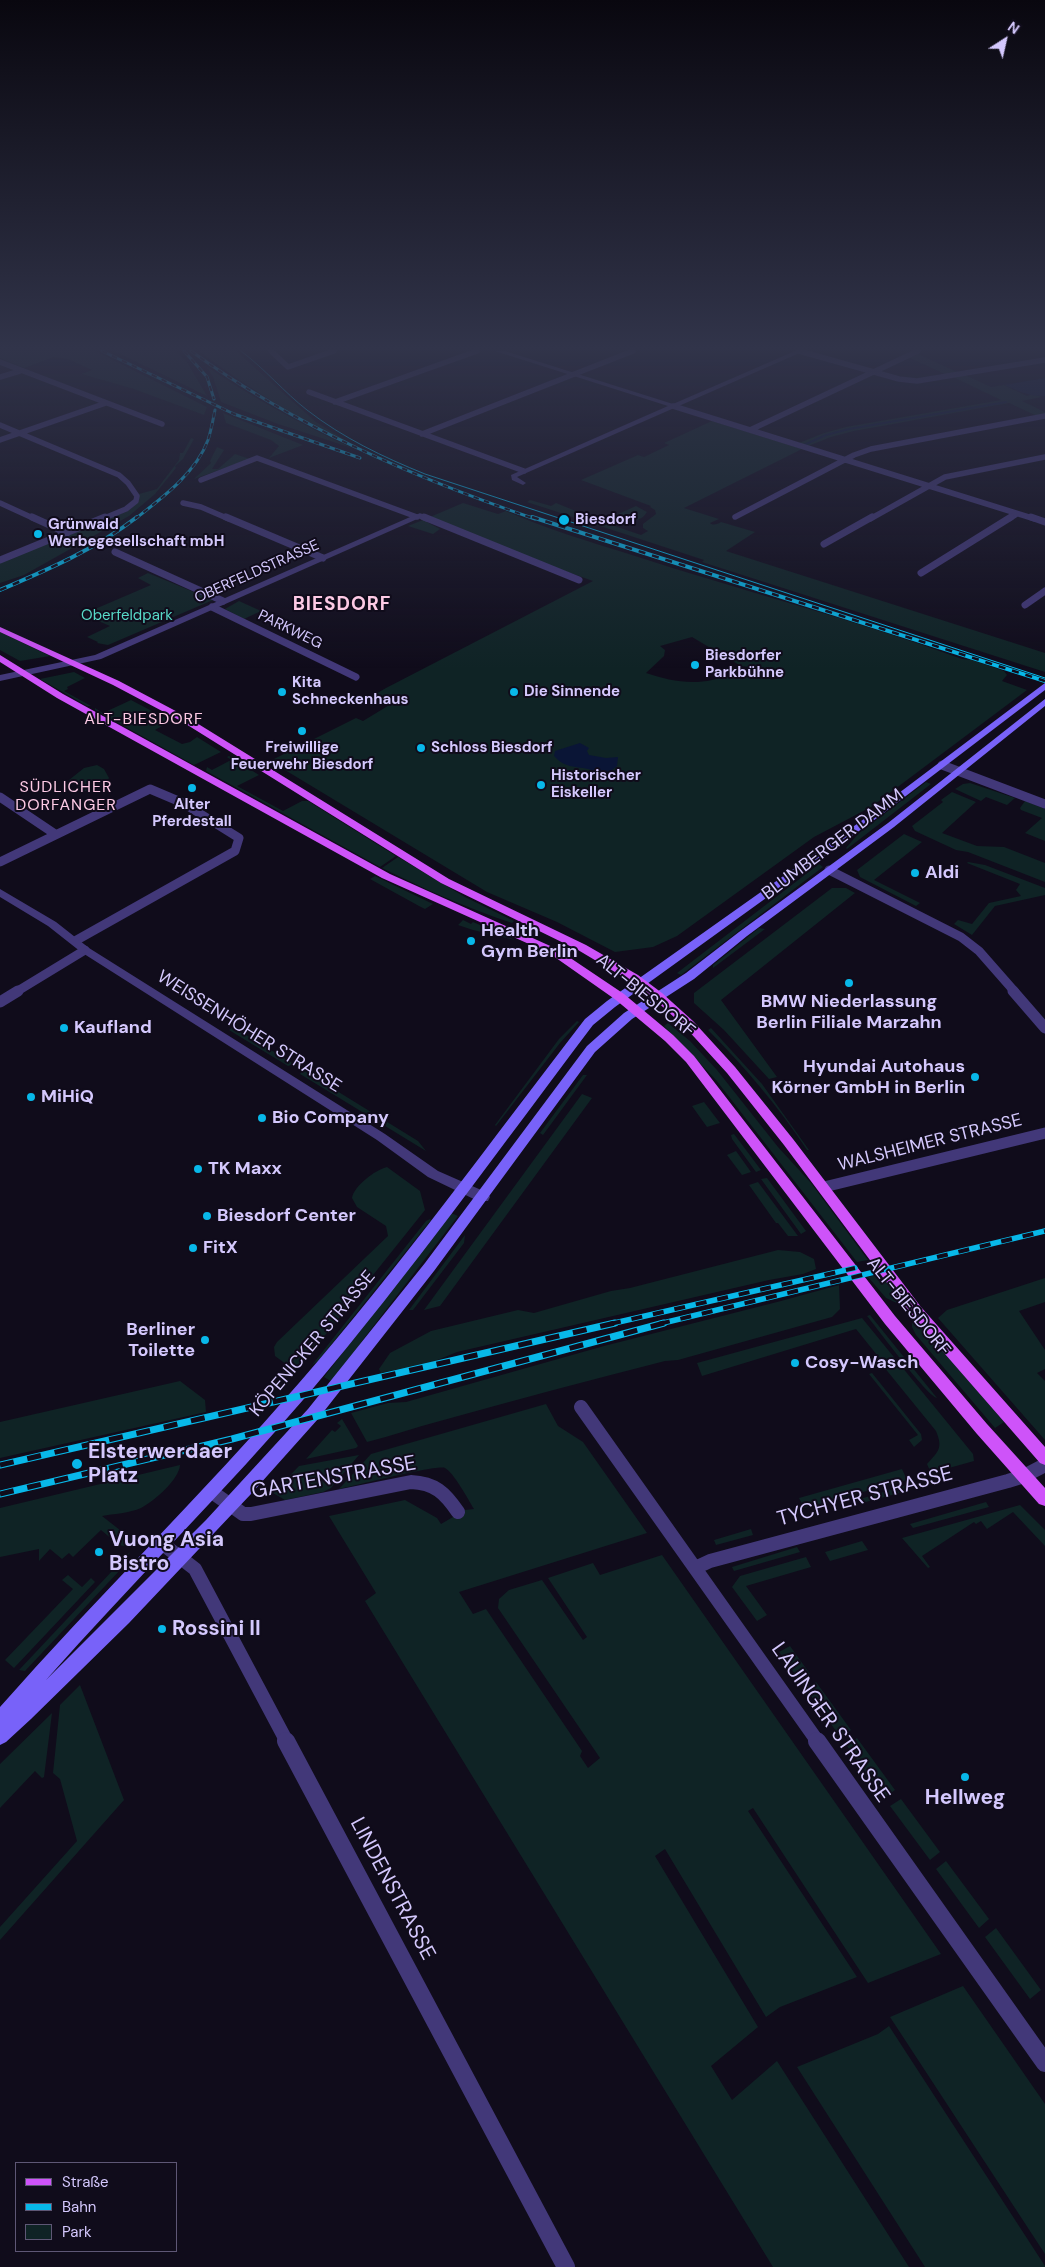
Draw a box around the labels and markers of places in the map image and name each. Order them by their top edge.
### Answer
place label: Biesdorf [575,511,636,529]
marker: Biesdorf [557,513,571,527]
place label: Grünwald Werbegesellschaft mbH [48,516,224,551]
marker: Grünwald Werbegesellschaft mbH [32,528,44,540]
place label: Biesdorfer Parkbühne [705,647,784,682]
marker: Biesdorfer Parkbühne [689,659,701,671]
place label: Kita Schneckenhaus [292,674,408,709]
place label: Die Sinnende [524,683,620,701]
marker: Kita Schneckenhaus [276,686,288,698]
marker: Die Sinnende [508,686,520,698]
marker: Freiwillige Feuerwehr Biesdorf [296,725,308,737]
place label: Freiwillige Feuerwehr Biesdorf [231,739,373,774]
place label: Schloss Biesdorf [431,739,552,757]
marker: Schloss Biesdorf [415,742,427,754]
place label: Historischer Eiskeller [551,767,641,802]
marker: Historischer Eiskeller [535,779,547,791]
marker: Alter Pferdestall [186,782,198,794]
place label: Alter Pferdestall [152,796,232,831]
place label: Aldi [925,862,959,884]
marker: Aldi [909,867,921,879]
place label: Health Gym Berlin [481,920,578,962]
marker: Health Gym Berlin [465,935,477,947]
marker: BMW Niederlassung Berlin Filiale Marzahn [843,977,855,989]
place label: BMW Niederlassung Berlin Filiale Marzahn [756,991,942,1034]
place label: Kaufland [74,1017,152,1039]
marker: Kaufland [58,1022,70,1034]
place label: Hyundai Autohaus Körner GmbH in Berlin [772,1056,965,1098]
marker: Hyundai Autohaus Körner GmbH in Berlin [969,1071,981,1083]
place label: MiHiQ [41,1086,94,1108]
marker: MiHiQ [25,1091,37,1103]
place label: Bio Company [272,1107,389,1129]
marker: Bio Company [256,1112,268,1124]
place label: TK Maxx [208,1158,282,1180]
marker: TK Maxx [192,1163,204,1175]
place label: Biesdorf Center [217,1205,356,1227]
marker: Biesdorf Center [201,1210,213,1222]
place label: FitX [203,1237,238,1259]
marker: FitX [187,1242,199,1254]
place label: Berliner Toilette [126,1319,195,1362]
marker: Berliner Toilette [199,1334,211,1346]
place label: Cosy-Wasch [805,1352,918,1374]
marker: Cosy-Wasch [789,1357,801,1369]
place label: Elsterwerdaer Platz [88,1439,232,1489]
marker: Elsterwerdaer Platz [70,1457,84,1471]
place label: Vuong Asia Bistro [109,1527,224,1577]
marker: Vuong Asia Bistro [93,1546,105,1558]
place label: Rossini II [172,1616,261,1642]
marker: Rossini II [156,1623,168,1635]
marker: Hellweg [959,1771,971,1783]
place label: Hellweg [925,1785,1005,1811]

